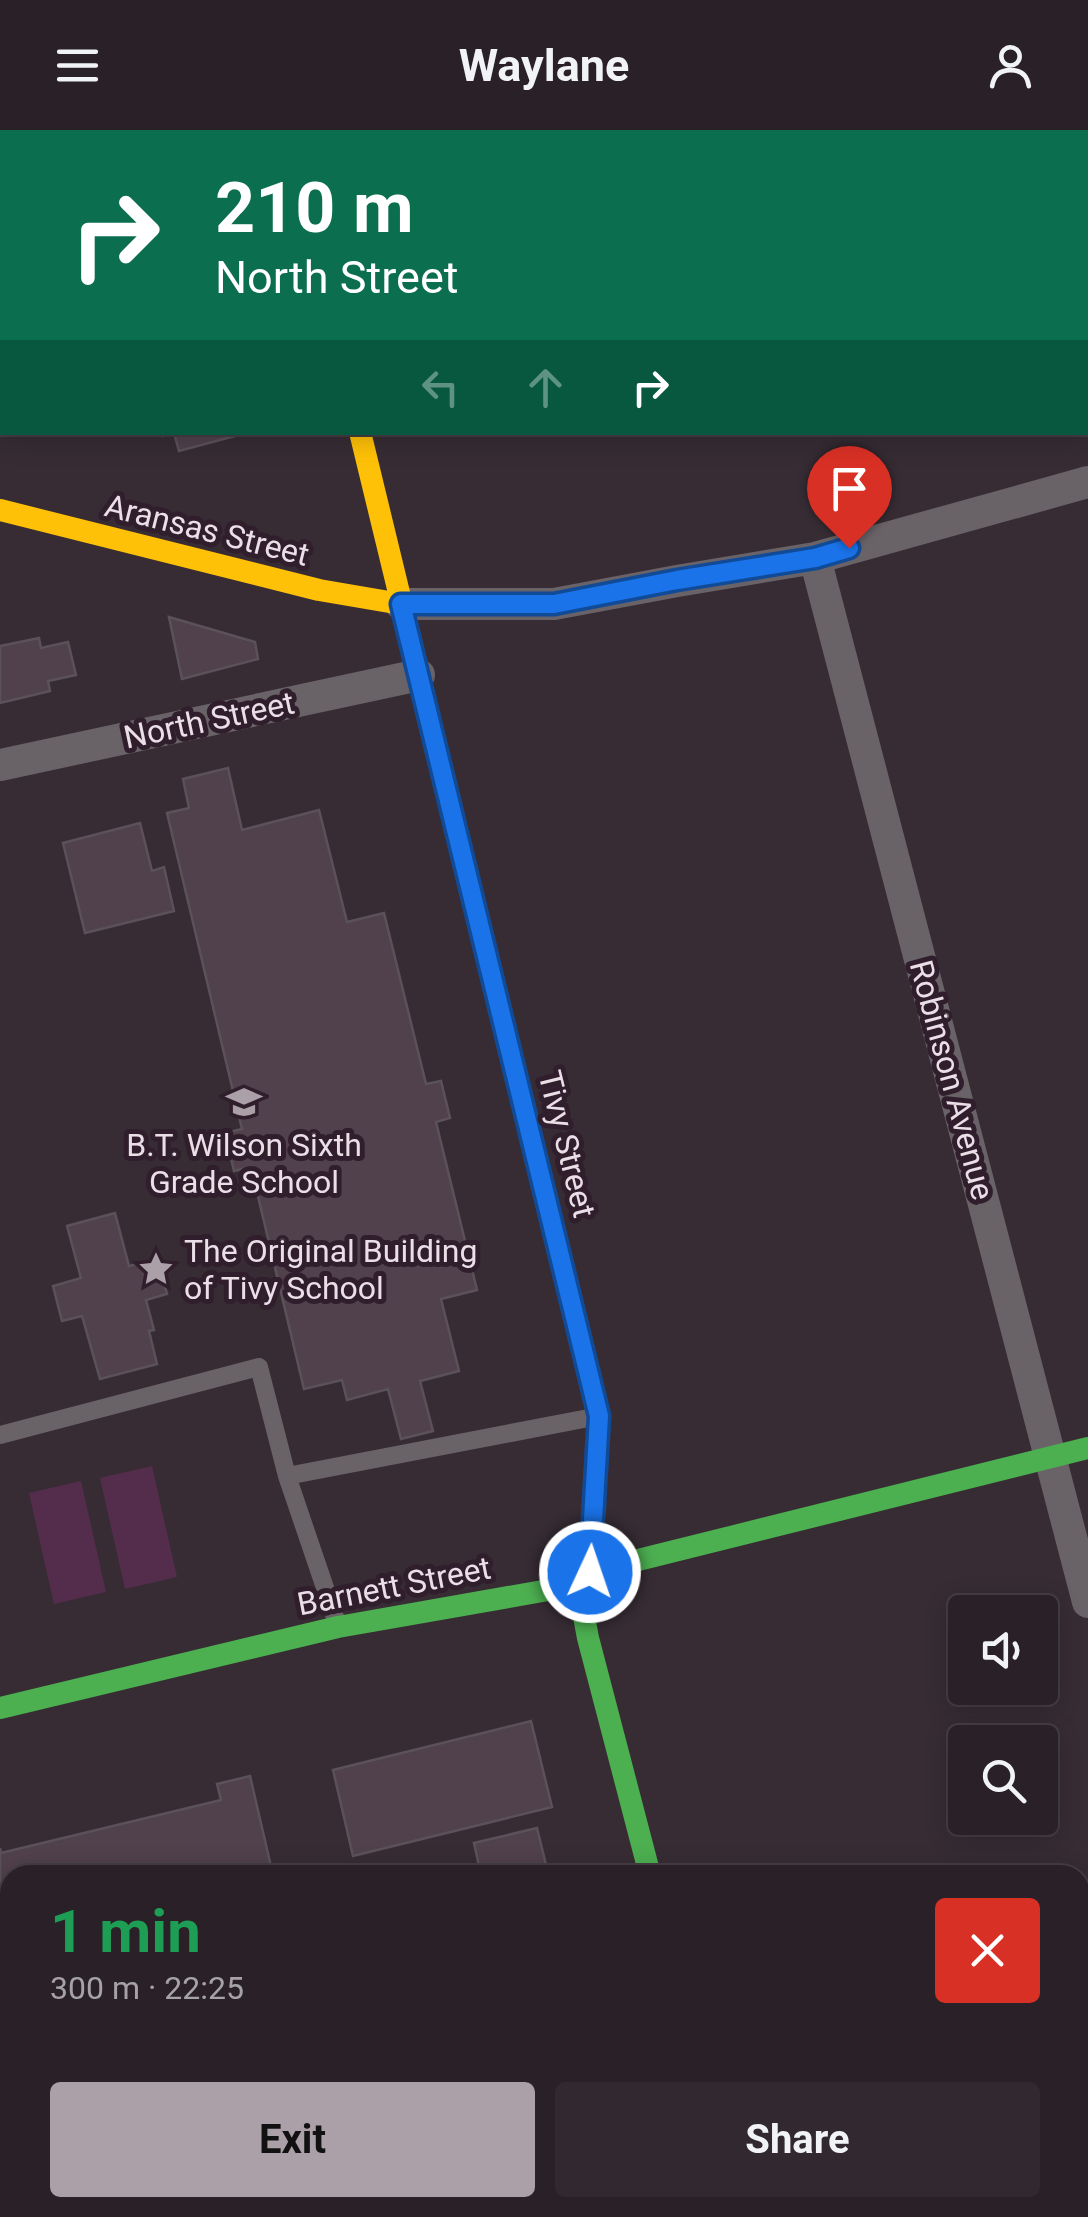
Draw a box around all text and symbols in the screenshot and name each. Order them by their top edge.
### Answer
icon: menu [50,38,105,93]
icon: person [983,38,1038,93]
text: Waylane [459,39,629,92]
text: 210 m [215,167,414,249]
icon: right [50,170,180,300]
text: North Street [215,251,459,304]
icon: left [413,360,468,415]
icon: ahead [518,360,573,415]
icon: right [623,360,678,415]
pin [807,446,892,549]
icon: arrive [822,461,877,516]
street label: Aransas Street [101,486,313,574]
street label: North Street [120,683,298,757]
street label: Robinson Avenue [902,956,1002,1204]
street label: Tivy Street [530,1067,604,1221]
school or university icon: B.T. Wilson Sixth Grade School [225,1083,263,1121]
place label: B.T. Wilson Sixth Grade School [126,1126,362,1201]
place label: The Original Building of Tivy School [184,1232,477,1307]
place icon: The Original Building of Tivy School [137,1250,175,1288]
position arrow [538,1520,642,1624]
street label: Barnett Street [294,1549,494,1623]
map controls [948,1595,1058,1835]
button: sound [948,1595,1058,1705]
button: search [948,1725,1058,1835]
text: 1 min [50,1896,201,1967]
button: close [935,1898,1040,2003]
text: 300 m · 22:25 [50,1969,244,2007]
button: Exit [50,2082,535,2197]
button: Share [555,2082,1040,2197]

